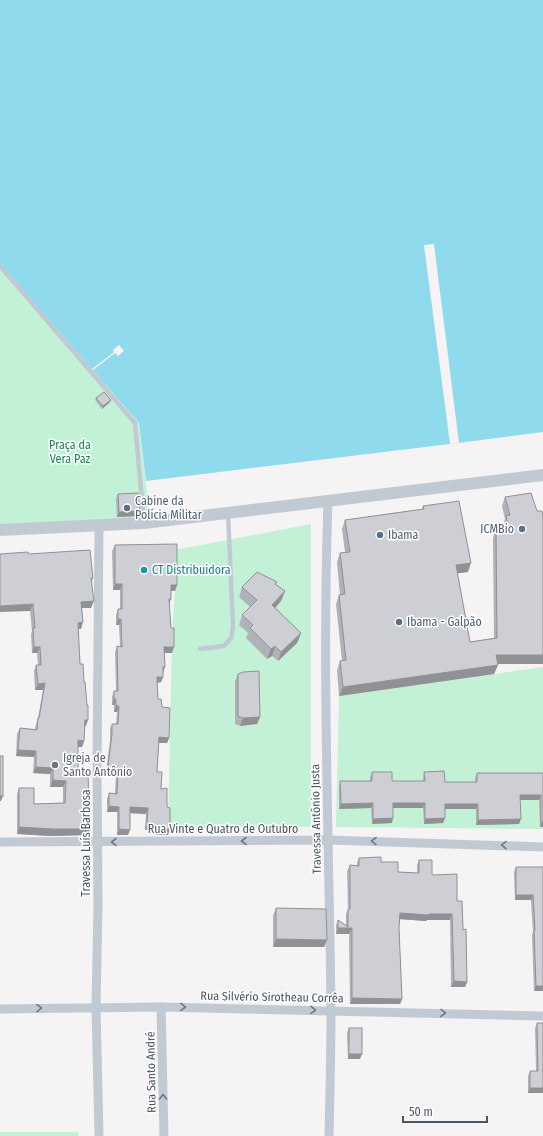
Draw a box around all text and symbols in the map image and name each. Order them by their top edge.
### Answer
park label: Praça da Vera Paz [49,438,91,466]
place label: Cabine da Polícia Militar [135,494,203,522]
marker: Cabine da Polícia Militar [122,503,132,513]
place label: ICMBio [480,522,514,536]
marker: ICMBio [517,524,527,534]
place label: Ibama [388,528,419,542]
marker: Ibama [375,530,385,540]
place label: CT Distribuidora [152,563,231,577]
marker: CT Distribuidora [139,565,149,575]
place label: Ibama - Galpão [407,615,482,629]
marker: Ibama - Galpão [394,617,404,627]
place label: Igreja de Santo Antônio [63,751,132,779]
marker: Igreja de Santo Antônio [50,760,60,770]
street label: Travessa Antônio Justa [308,764,324,874]
street label: Travessa Luís Barbosa [79,789,93,897]
street label: Rua Vinte e Quatro de Outubro [148,822,298,836]
one-way arrow [241,837,247,845]
one-way arrow [371,837,377,845]
one-way arrow [111,838,117,846]
one-way arrow [501,841,507,850]
street label: Rua Silvério Sirotheau Corrêa [200,989,344,1005]
one-way arrow [180,1003,186,1012]
one-way arrow [36,1004,42,1013]
one-way arrow [310,1006,316,1014]
one-way arrow [440,1009,446,1017]
street label: Rua Santo André [143,1031,159,1113]
one-way arrow [159,1094,167,1100]
scale bar [403,1098,487,1124]
text: 50 m [409,1105,433,1119]

